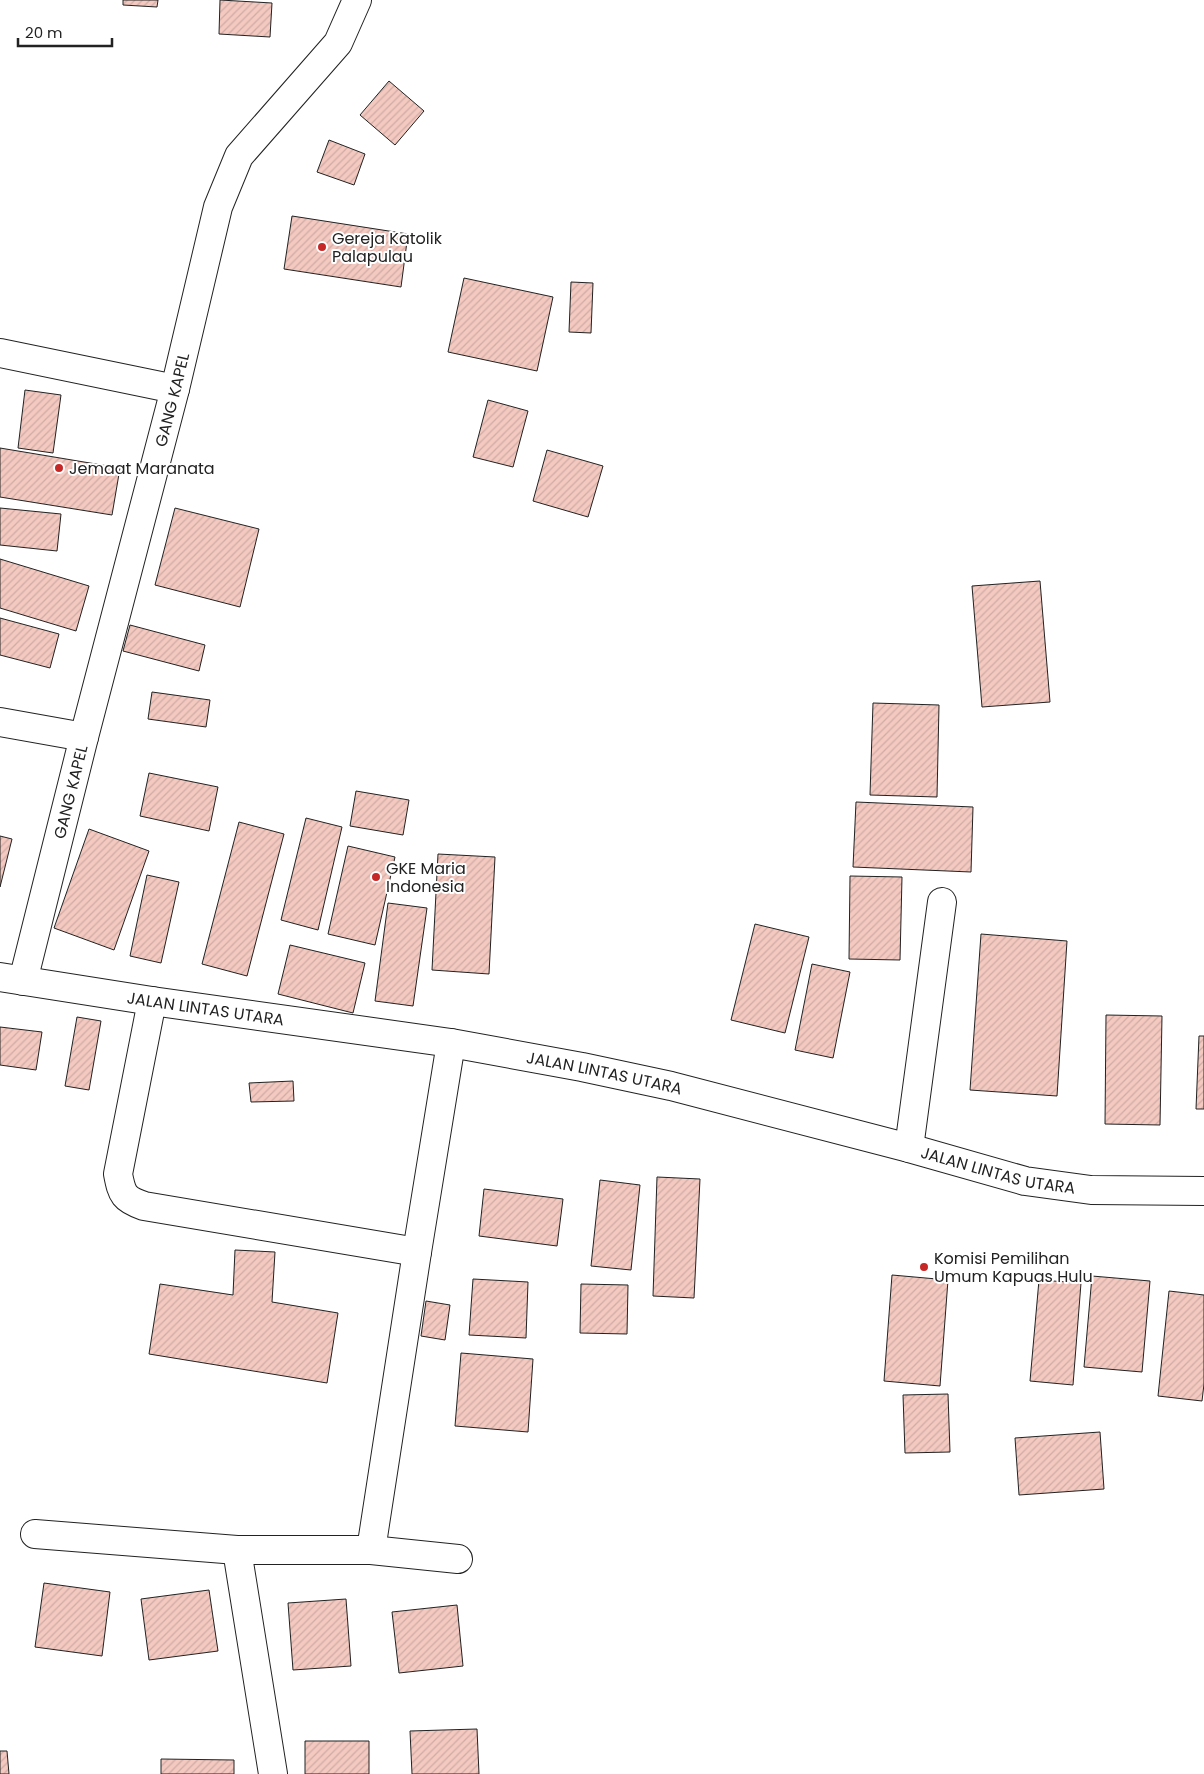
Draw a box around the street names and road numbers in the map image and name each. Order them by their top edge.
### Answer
street label: GANG KAPEL [149,350,195,449]
street label: GANG KAPEL [47,742,93,841]
street label: JALAN LINTAS UTARA [125,986,286,1031]
street label: JALAN LINTAS UTARA [525,1046,685,1100]
street label: JALAN LINTAS UTARA [918,1140,1077,1199]

